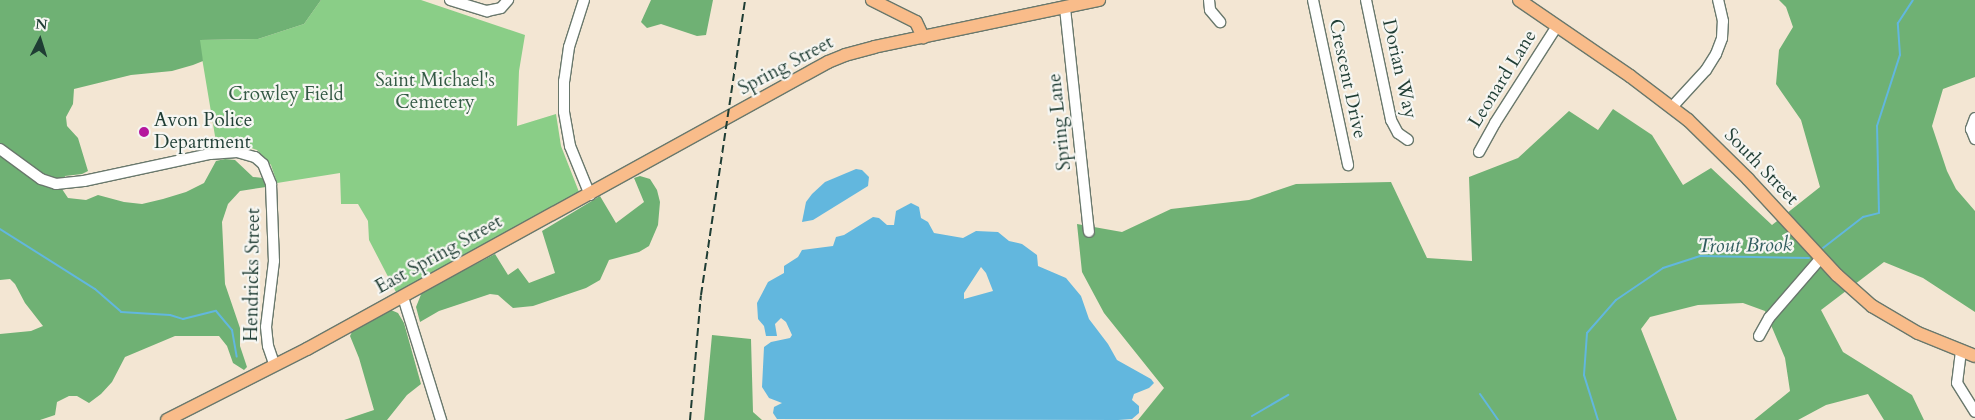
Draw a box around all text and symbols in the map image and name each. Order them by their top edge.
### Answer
north arrow [15,15,65,65]
text: N [34,15,48,35]
street label: Crescent Drive [1323,17,1371,141]
street label: Dorian Way [1376,17,1422,121]
street label: Leonard Lane [1464,26,1542,132]
street label: Spring Street [735,31,837,101]
park label: Saint Michael's Cemetery [375,70,495,114]
street label: Spring Lane [1044,72,1076,172]
park label: Crowley Field [228,84,344,106]
place label: Avon Police Department [154,110,252,154]
street label: South Street [1719,124,1803,210]
marker: Avon Police Department [138,126,150,138]
street label: Hendricks Street [240,208,266,342]
street label: East Spring Street [372,211,506,299]
water label: Trout Brook [1698,232,1792,258]

